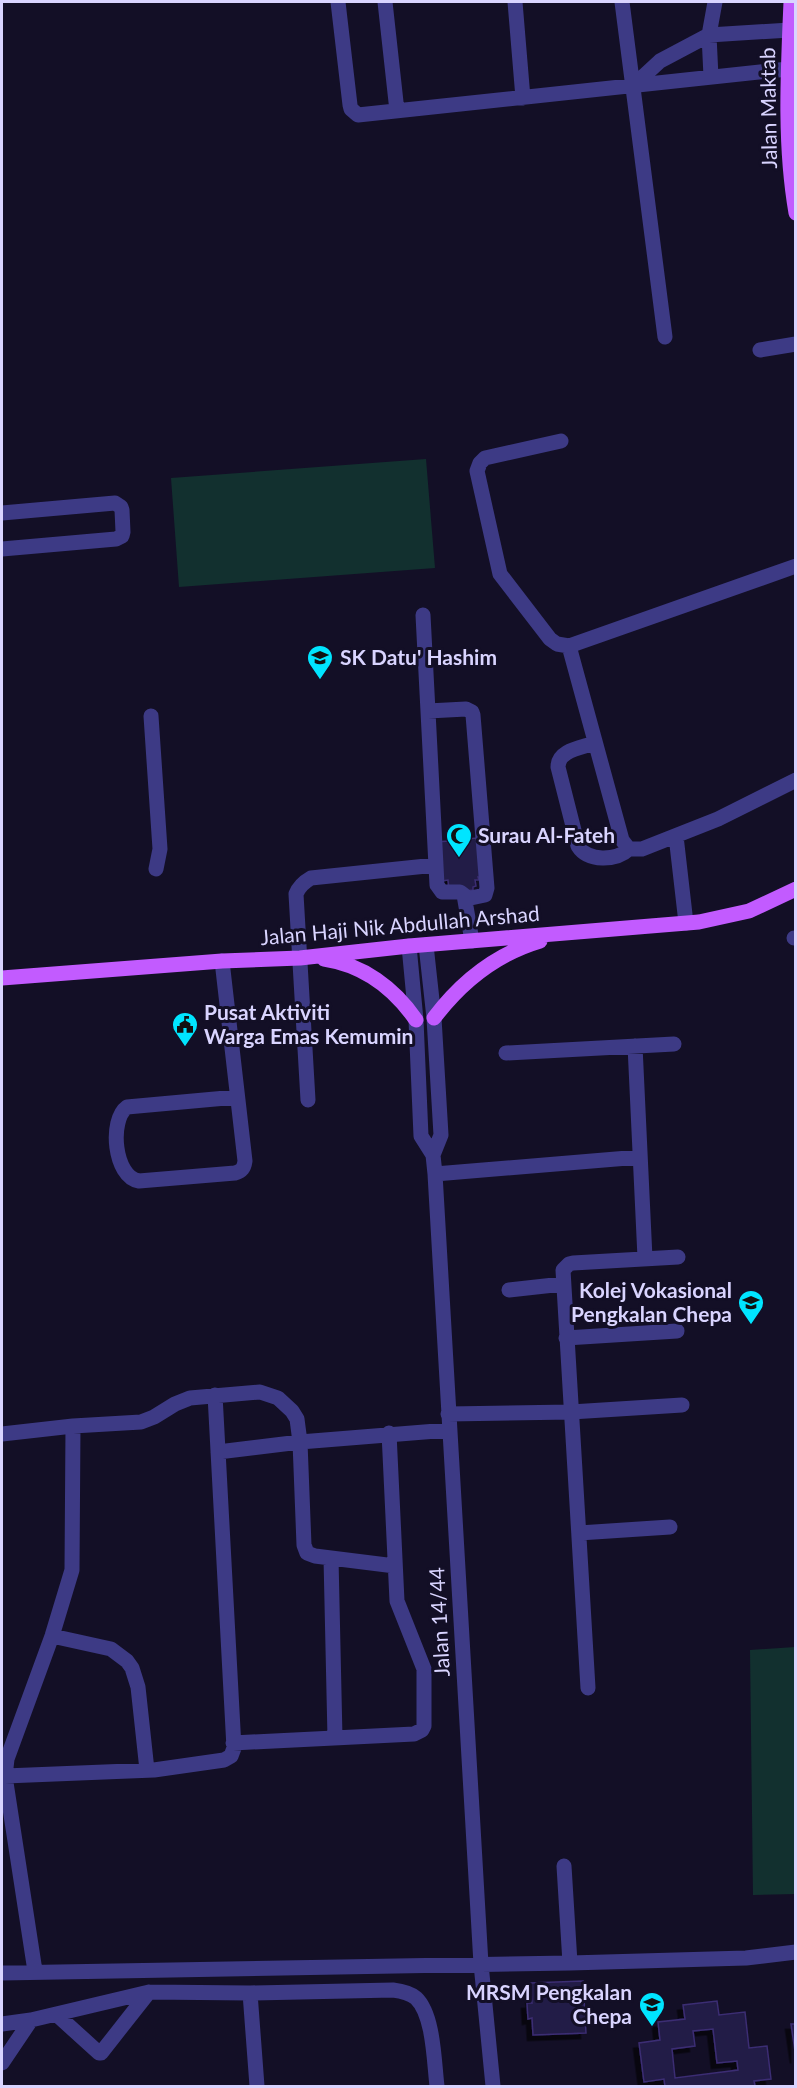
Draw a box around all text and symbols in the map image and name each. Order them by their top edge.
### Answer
street label: Jalan Maktab [754,47,781,169]
school or university icon: SK Datu' Hashim [305,643,335,681]
place label: SK Datu' Hashim [340,644,497,669]
mosque icon: Surau Al-Fateh [444,821,474,859]
place label: Surau Al-Fateh [478,822,615,847]
street label: Jalan Haji Nik Abdullah Arshad [259,900,541,949]
place label: Pusat Aktiviti Warga Emas Kemumin [204,999,413,1048]
public building icon: Pusat Aktiviti Warga Emas Kemumin [170,1010,200,1048]
place label: Kolej Vokasional Pengkalan Chepa [571,1277,732,1326]
school or university icon: Kolej Vokasional Pengkalan Chepa [736,1288,766,1326]
street label: Jalan 14/44 [423,1567,454,1677]
place label: MRSM Pengkalan Chepa [466,1979,632,2028]
school or university icon: MRSM Pengkalan Chepa [637,1990,667,2028]

